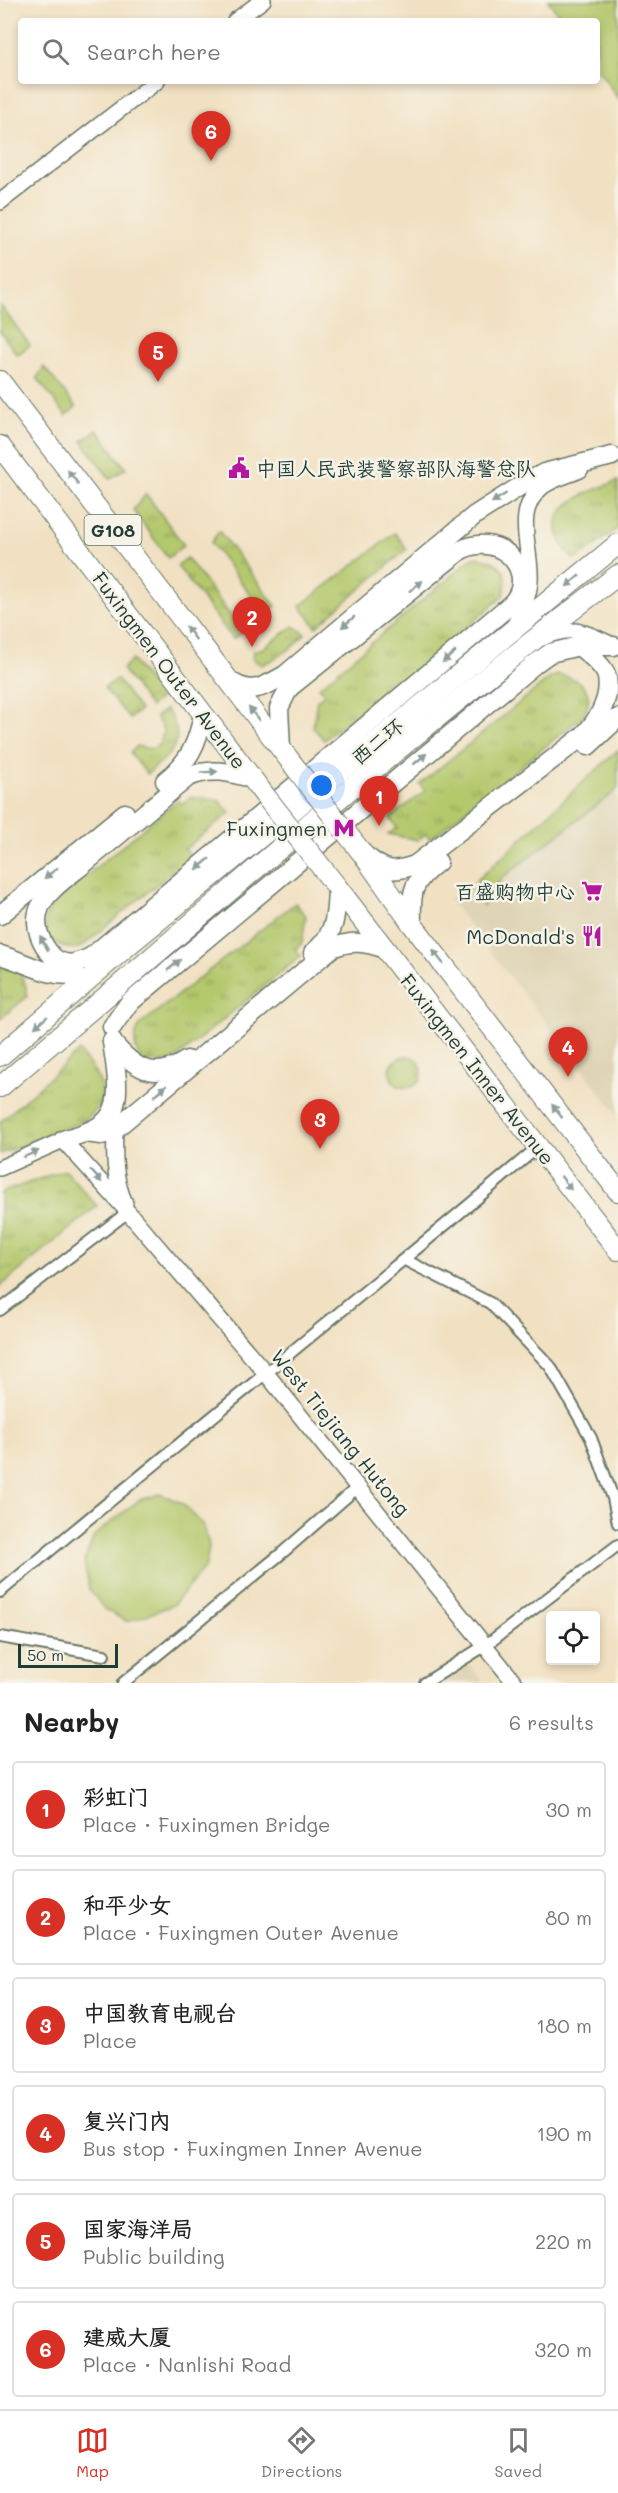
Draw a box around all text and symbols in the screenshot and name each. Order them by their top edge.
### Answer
search box [18,18,600,84]
icon: search [39,35,72,68]
text: Search here [87,37,221,66]
pin: 6 [192,112,230,161]
pin: 5 [138,332,178,382]
place label: 中国人民武装警察部队海警总队 [256,455,536,481]
public building icon: 中国人民武装警察部队海警总队 [227,456,251,480]
one-way arrow [68,470,80,485]
one-way arrow [491,493,507,504]
road number: G108 [84,515,142,545]
street label: Fuxingmen Outer Avenue [87,566,253,774]
one-way arrow [566,574,581,587]
one-way arrow [409,580,424,592]
pin: 2 [232,598,272,647]
one-way arrow [340,615,356,628]
one-way arrow [186,625,198,640]
one-way arrow [442,650,457,663]
one-way arrow [247,706,260,722]
street label: 西二环 [346,712,408,770]
one-way arrow [412,753,428,766]
one-way arrow [200,767,219,776]
your location [307,771,336,800]
pin: 1 [360,776,398,826]
place label: Fuxingmen [227,815,327,841]
metro station icon: Fuxingmen [332,816,356,840]
one-way arrow [195,857,211,870]
one-way arrow [43,867,59,880]
place label: 百盛购物中心 [455,878,575,904]
supermarket icon: 百盛购物中心 [580,879,604,903]
place label: McDonald's [466,923,575,949]
restaurant icon: McDonald's [580,924,604,948]
one-way arrow [38,935,49,951]
one-way arrow [431,949,444,965]
one-way arrow [166,959,182,972]
street label: Fuxingmen Inner Avenue [395,968,561,1170]
one-way arrow [34,1015,49,1028]
pin: 4 [548,1028,588,1077]
one-way arrow [152,1085,167,1098]
pin: 3 [300,1100,340,1149]
one-way arrow [551,1103,563,1119]
one-way arrow [23,1149,41,1159]
one-way arrow [89,1168,102,1183]
one-way arrow [560,1175,572,1190]
street label: West Tiejiang Hutong [266,1343,416,1521]
map controls [546,1611,600,1665]
button: locate [546,1611,600,1665]
scale bar [18,1641,118,1668]
text: 50 m [27,1644,64,1665]
text: Nearby [24,1705,119,1739]
text: 6 results [509,1709,594,1735]
text: 彩虹门 [83,1782,149,1811]
text: 1 [41,1796,50,1822]
text: 30 m [546,1796,592,1822]
text: Place · Fuxingmen Bridge [83,1811,331,1837]
text: 和平少女 [83,1890,171,1919]
text: 2 [40,1904,51,1930]
text: 80 m [545,1904,592,1930]
text: Place · Fuxingmen Outer Avenue [83,1919,399,1945]
text: 中国教育电视台 [83,1998,237,2027]
text: 3 [40,2012,52,2038]
text: 180 m [536,2012,592,2038]
text: Place [83,2027,137,2053]
text: 复兴门内 [83,2106,171,2135]
text: 4 [39,2120,52,2146]
text: 190 m [537,2120,592,2146]
text: Bus stop · Fuxingmen Inner Avenue [83,2135,423,2161]
text: 国家海洋局 [83,2214,193,2243]
text: 5 [40,2228,51,2254]
text: 220 m [535,2228,592,2254]
text: Public building [83,2243,225,2269]
text: 建威大厦 [83,2322,171,2351]
text: 6 [39,2336,52,2362]
text: 320 m [534,2336,592,2362]
text: Place · Nanlishi Road [83,2351,291,2377]
tab: Map [76,2424,109,2481]
tab: Directions [261,2424,342,2481]
tab: Saved [494,2424,542,2481]

